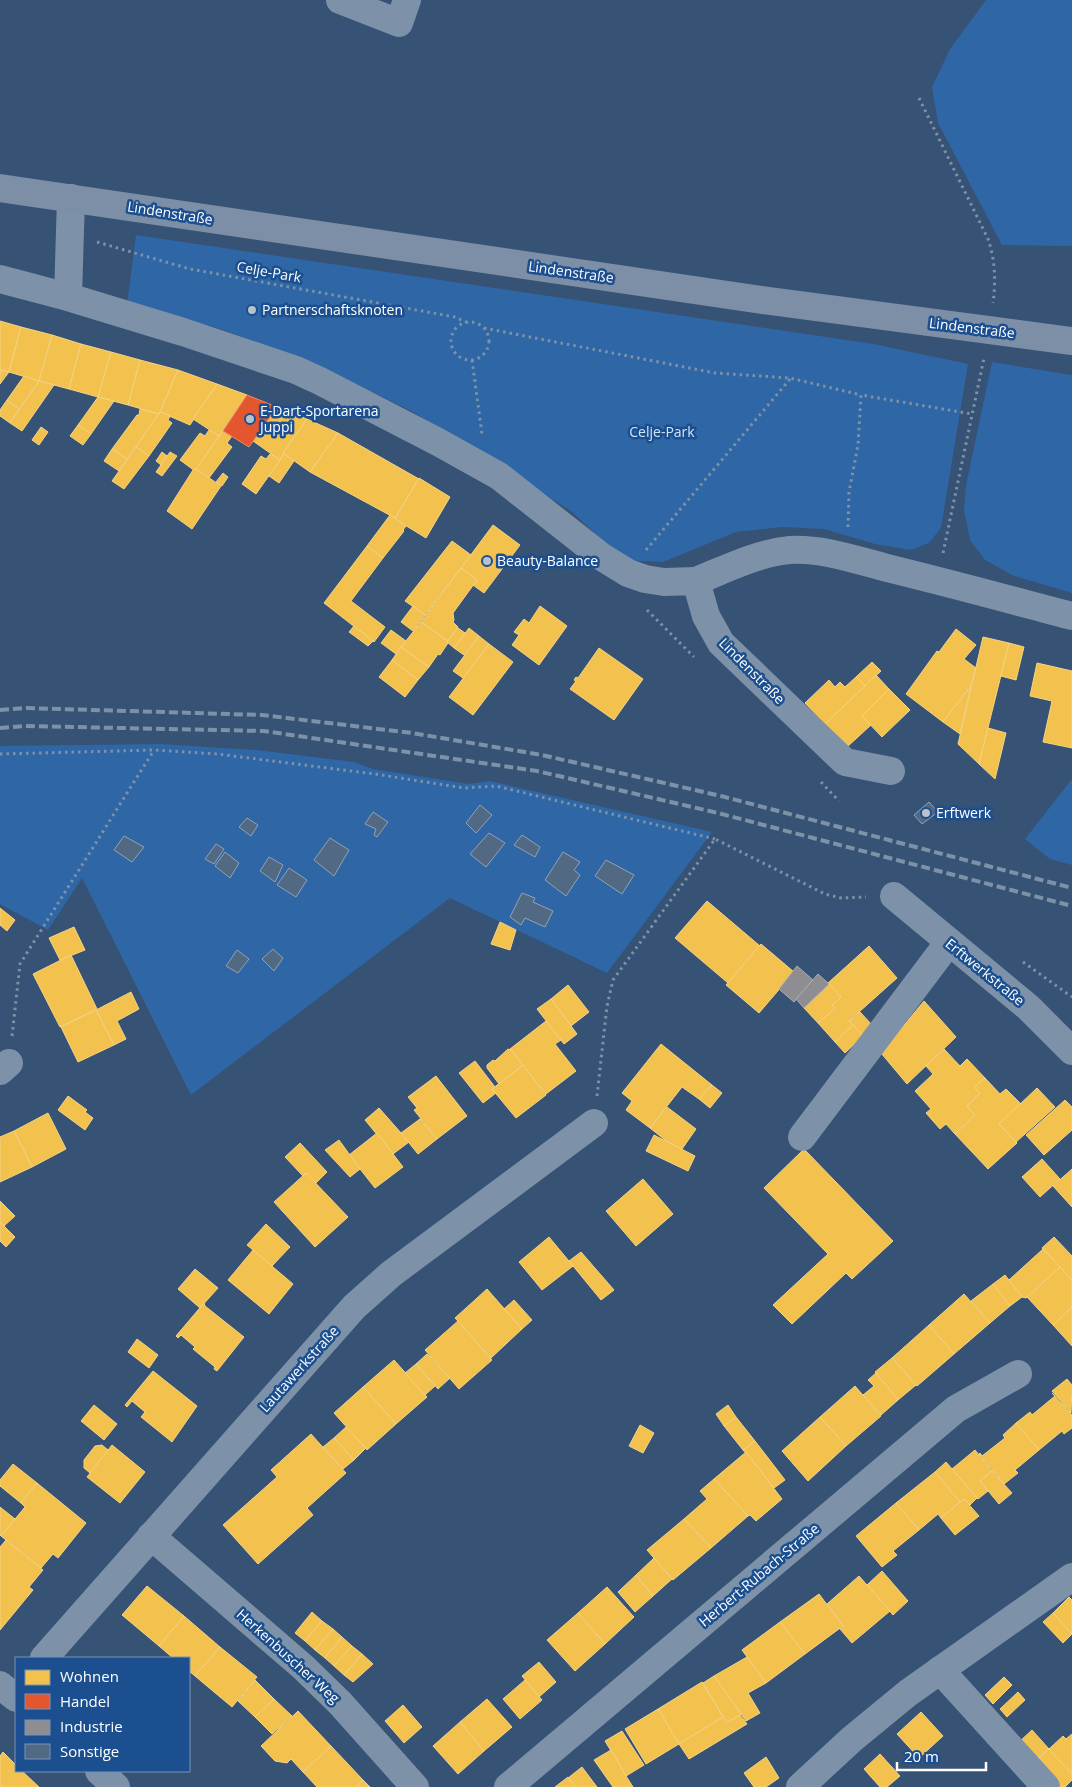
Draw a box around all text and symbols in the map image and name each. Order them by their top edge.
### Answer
street label: Lindenstraße [126,196,214,229]
street label: Celje-Park [235,256,304,287]
street label: Lindenstraße [527,256,615,287]
place label: Partnerschaftsknoten [262,300,403,319]
marker: Partnerschaftsknoten [246,304,258,316]
street label: Lindenstraße [928,313,1016,342]
place label: E-Dart-Sportarena Juppi [258,401,379,436]
marker: E-Dart-Sportarena Juppi [244,413,256,425]
park label: Celje-Park [629,422,695,441]
place label: Beauty-Balance [497,551,598,570]
marker: Beauty-Balance [481,555,493,567]
street label: Lindenstraße [715,633,790,708]
place label: Erftwerk [936,803,992,822]
marker: Erftwerk [920,807,932,819]
street label: Erftwerkstraße [942,934,1029,1010]
street label: Lautawerkstraße [255,1321,343,1416]
street label: Herbert-Rubach-Straße [694,1519,823,1631]
street label: Herkenbuscher Weg [233,1604,344,1707]
legend [15,1657,190,1772]
text: Wohnen [60,1666,119,1686]
text: Handel [60,1691,110,1711]
text: Industrie [60,1716,123,1736]
scale bar [897,1740,986,1772]
text: Sonstige [60,1741,119,1761]
text: 20 m [904,1746,939,1766]

